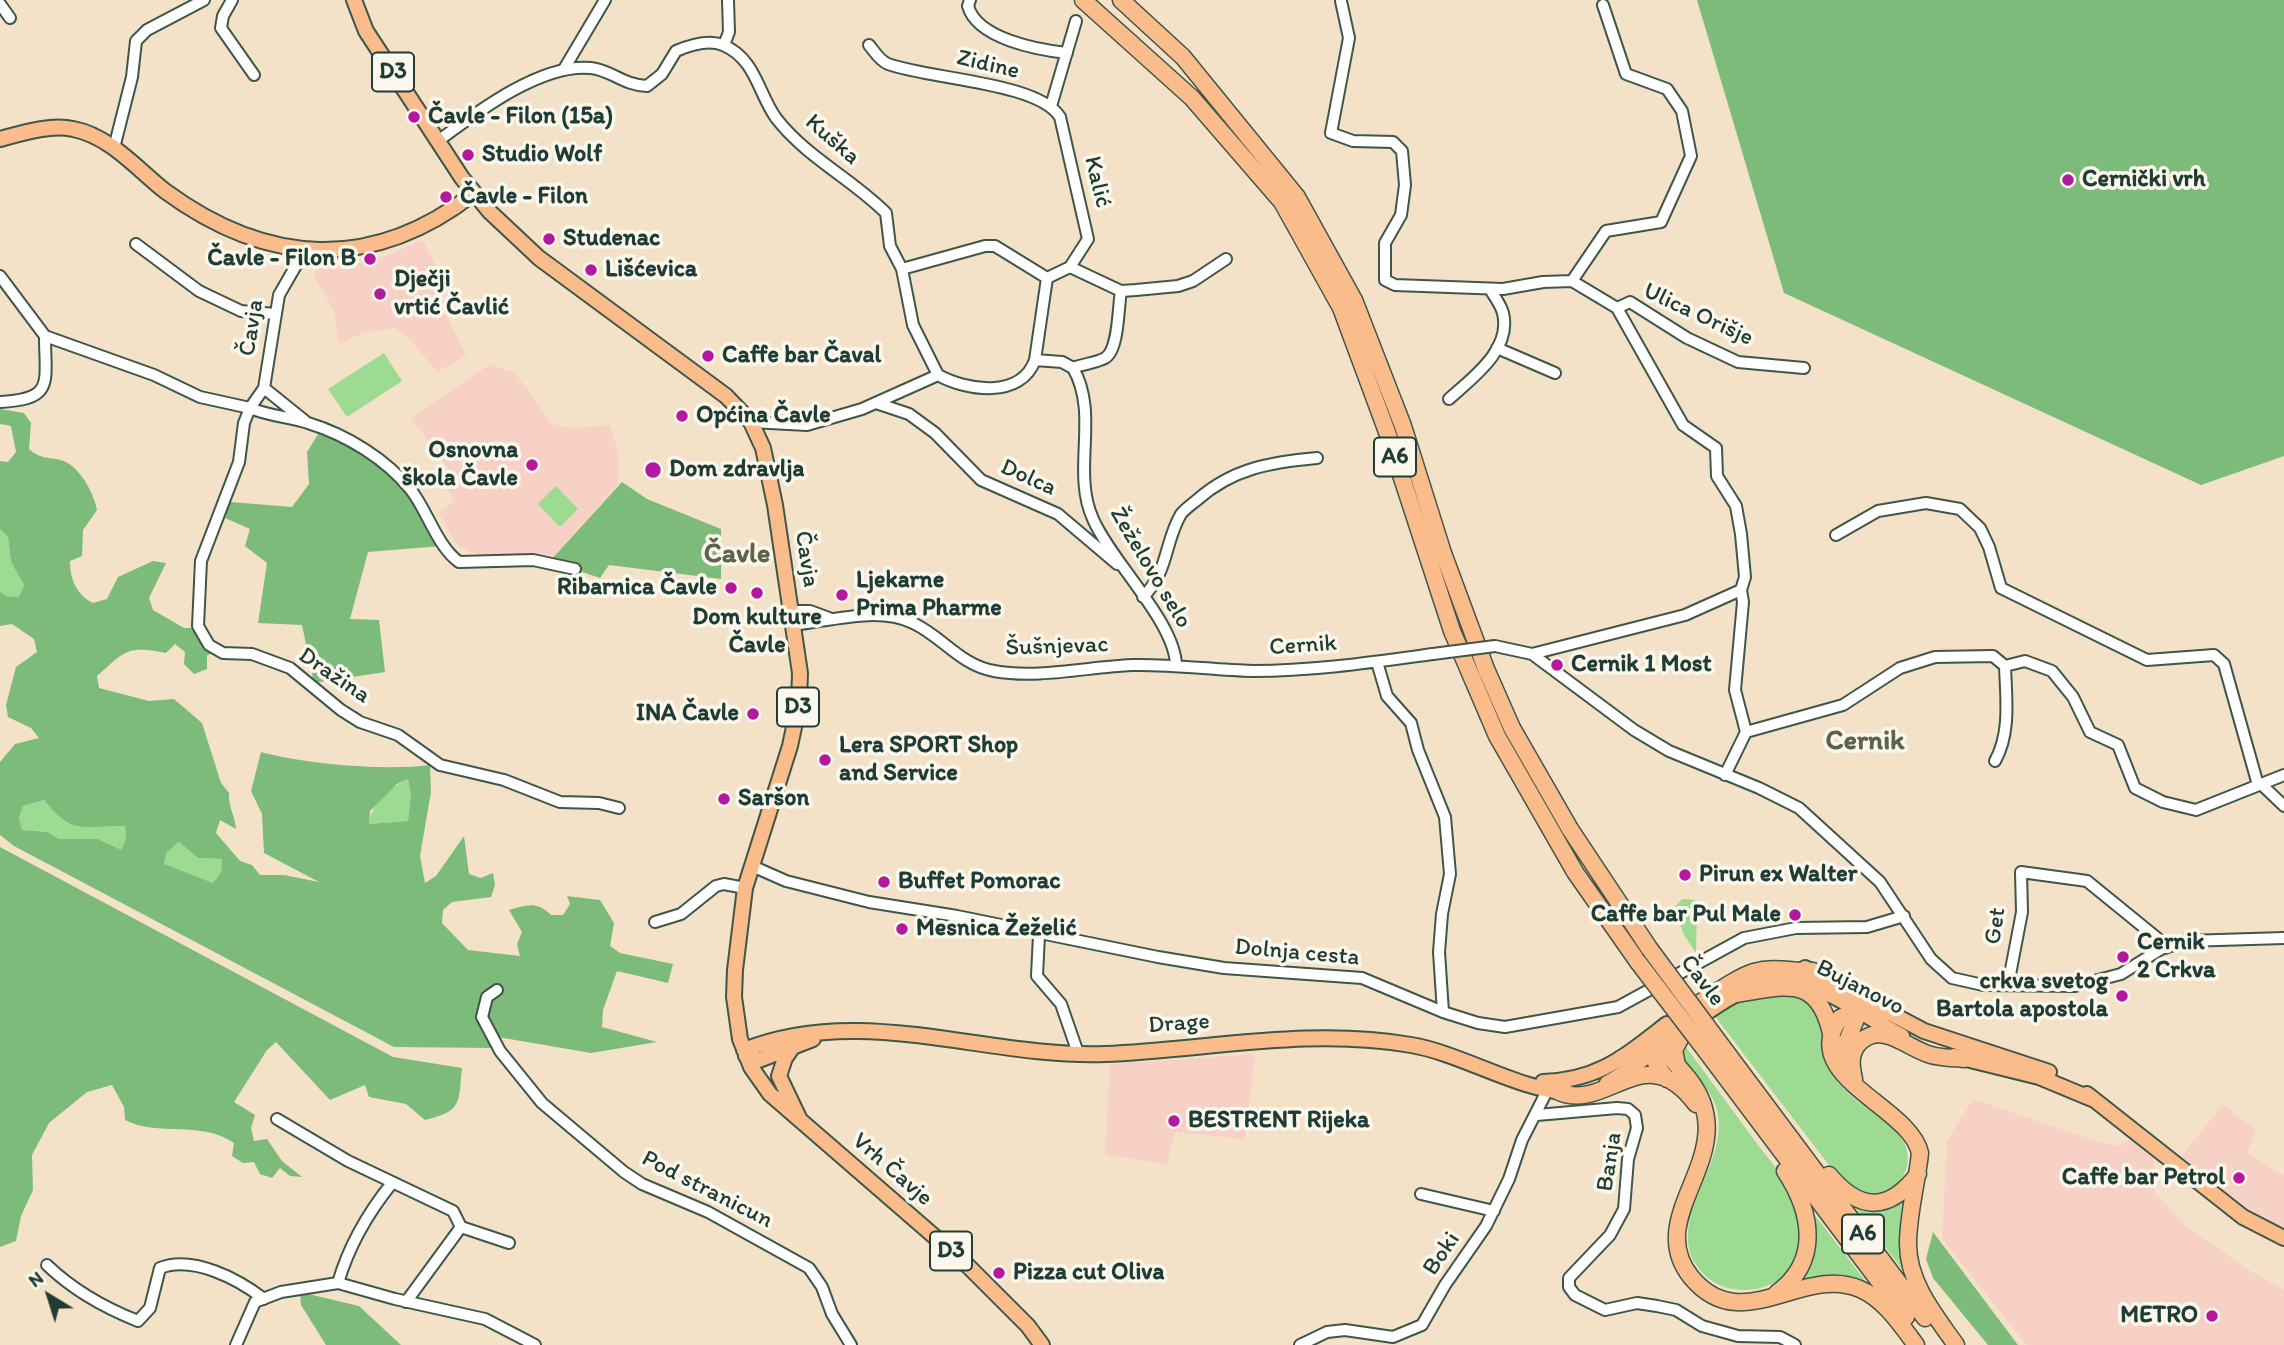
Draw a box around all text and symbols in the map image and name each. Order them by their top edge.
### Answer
street label: Zidine [954,44,1022,86]
road number: D3 [372,53,414,92]
place label: Čavle - Filon (15a) [428,103,613,131]
street label: Kuška [799,108,865,172]
marker: Čavle - Filon (15a) [406,109,422,125]
place label: Studio Wolf [482,141,602,169]
marker: Studio Wolf [460,147,476,163]
street label: Kalić [1077,153,1117,211]
place label: Cernički vrh [2082,166,2205,194]
marker: Cernički vrh [2060,172,2076,188]
place label: Čavle - Filon [460,183,588,211]
marker: Čavle - Filon [438,189,454,205]
place label: Studenac [563,225,660,253]
marker: Studenac [541,231,557,247]
place label: Čavle - Filon B [207,245,356,273]
marker: Čavle - Filon B [362,251,378,267]
place label: Lišćevica [605,256,697,284]
marker: Lišćevica [583,262,599,278]
place label: Dječji vrtić Čavlić [394,266,509,322]
street label: Ulica Orišje [1638,277,1758,353]
marker: Dječji vrtić Čavlić [372,286,388,302]
street label: Čavja [233,298,271,358]
place label: Caffe bar Čaval [722,342,881,370]
marker: Caffe bar Čaval [700,348,716,364]
place label: Općina Čavle [696,402,831,430]
marker: Općina Čavle [674,408,690,424]
place label: Osnovna škola Čavle [402,437,518,493]
road number: A6 [1374,438,1416,477]
street label: Dolca [996,453,1060,503]
place label: Dom zdravlja [669,456,804,484]
marker: Osnovna škola Čavle [524,457,540,473]
marker: Dom zdravlja [643,460,663,480]
street label: Žeželovo selo [1103,502,1197,634]
street label: Čavja [787,529,825,589]
district label: Čavle [704,538,770,572]
place label: Ljekarne Prima Pharme [856,567,1002,623]
place label: Ribarnica Čavle [557,574,717,602]
marker: Ribarnica Čavle [723,580,739,596]
marker: Dom kulture Čavle [749,585,765,601]
marker: Ljekarne Prima Pharme [834,587,850,603]
place label: Dom kulture Čavle [692,604,822,660]
street label: Cernik [1268,629,1338,663]
street label: Šušnjevac [1005,631,1109,663]
street label: Dražina [293,642,375,710]
place label: Cernik 1 Most [1571,651,1711,679]
marker: Cernik 1 Most [1549,657,1565,673]
road number: D3 [777,688,819,726]
place label: INA Čavle [636,700,739,728]
marker: INA Čavle [745,706,761,722]
district label: Cernik [1825,725,1905,759]
place label: Lera SPORT Shop and Service [839,732,1018,788]
marker: Lera SPORT Shop and Service [817,752,833,768]
place label: Saršon [738,785,809,813]
marker: Saršon [716,791,732,807]
place label: Pirun ex Walter [1699,861,1857,889]
marker: Pirun ex Walter [1677,867,1693,883]
place label: Buffet Pomorac [898,868,1060,896]
marker: Buffet Pomorac [876,874,892,890]
place label: Caffe bar Pul Male [1591,901,1781,929]
street label: Get [1979,906,2013,946]
marker: Caffe bar Pul Male [1787,907,1803,923]
place label: Mesnica Žeželić [916,915,1077,943]
marker: Mesnica Žeželić [894,921,910,937]
place label: Cernik 2 Crkva [2137,929,2216,985]
street label: Dolnja cesta [1233,933,1361,973]
marker: Cernik 2 Crkva [2115,949,2131,965]
street label: Čavle [1673,950,1731,1012]
street label: Bujanovo [1811,954,1909,1022]
place label: crkva svetog Bartola apostola [1936,968,2108,1024]
marker: crkva svetog Bartola apostola [2114,988,2130,1004]
street label: Drage [1147,1007,1211,1041]
place label: BESTRENT Rijeka [1188,1107,1369,1135]
marker: BESTRENT Rijeka [1166,1113,1182,1129]
street label: Vrh Čavje [846,1127,938,1213]
street label: Banja [1591,1130,1629,1194]
street label: Pod stranicun [637,1145,777,1235]
place label: Caffe bar Petrol [2062,1164,2225,1192]
marker: Caffe bar Petrol [2231,1170,2247,1186]
road number: A6 [1842,1214,1884,1254]
street label: Boki [1417,1227,1467,1281]
road number: D3 [930,1232,972,1270]
place label: Pizza cut Oliva [1013,1259,1164,1287]
north arrow [14,1261,84,1331]
marker: Pizza cut Oliva [991,1265,1007,1281]
text: N [24,1266,48,1292]
place label: METRO [2120,1302,2198,1330]
marker: METRO [2204,1308,2220,1324]

